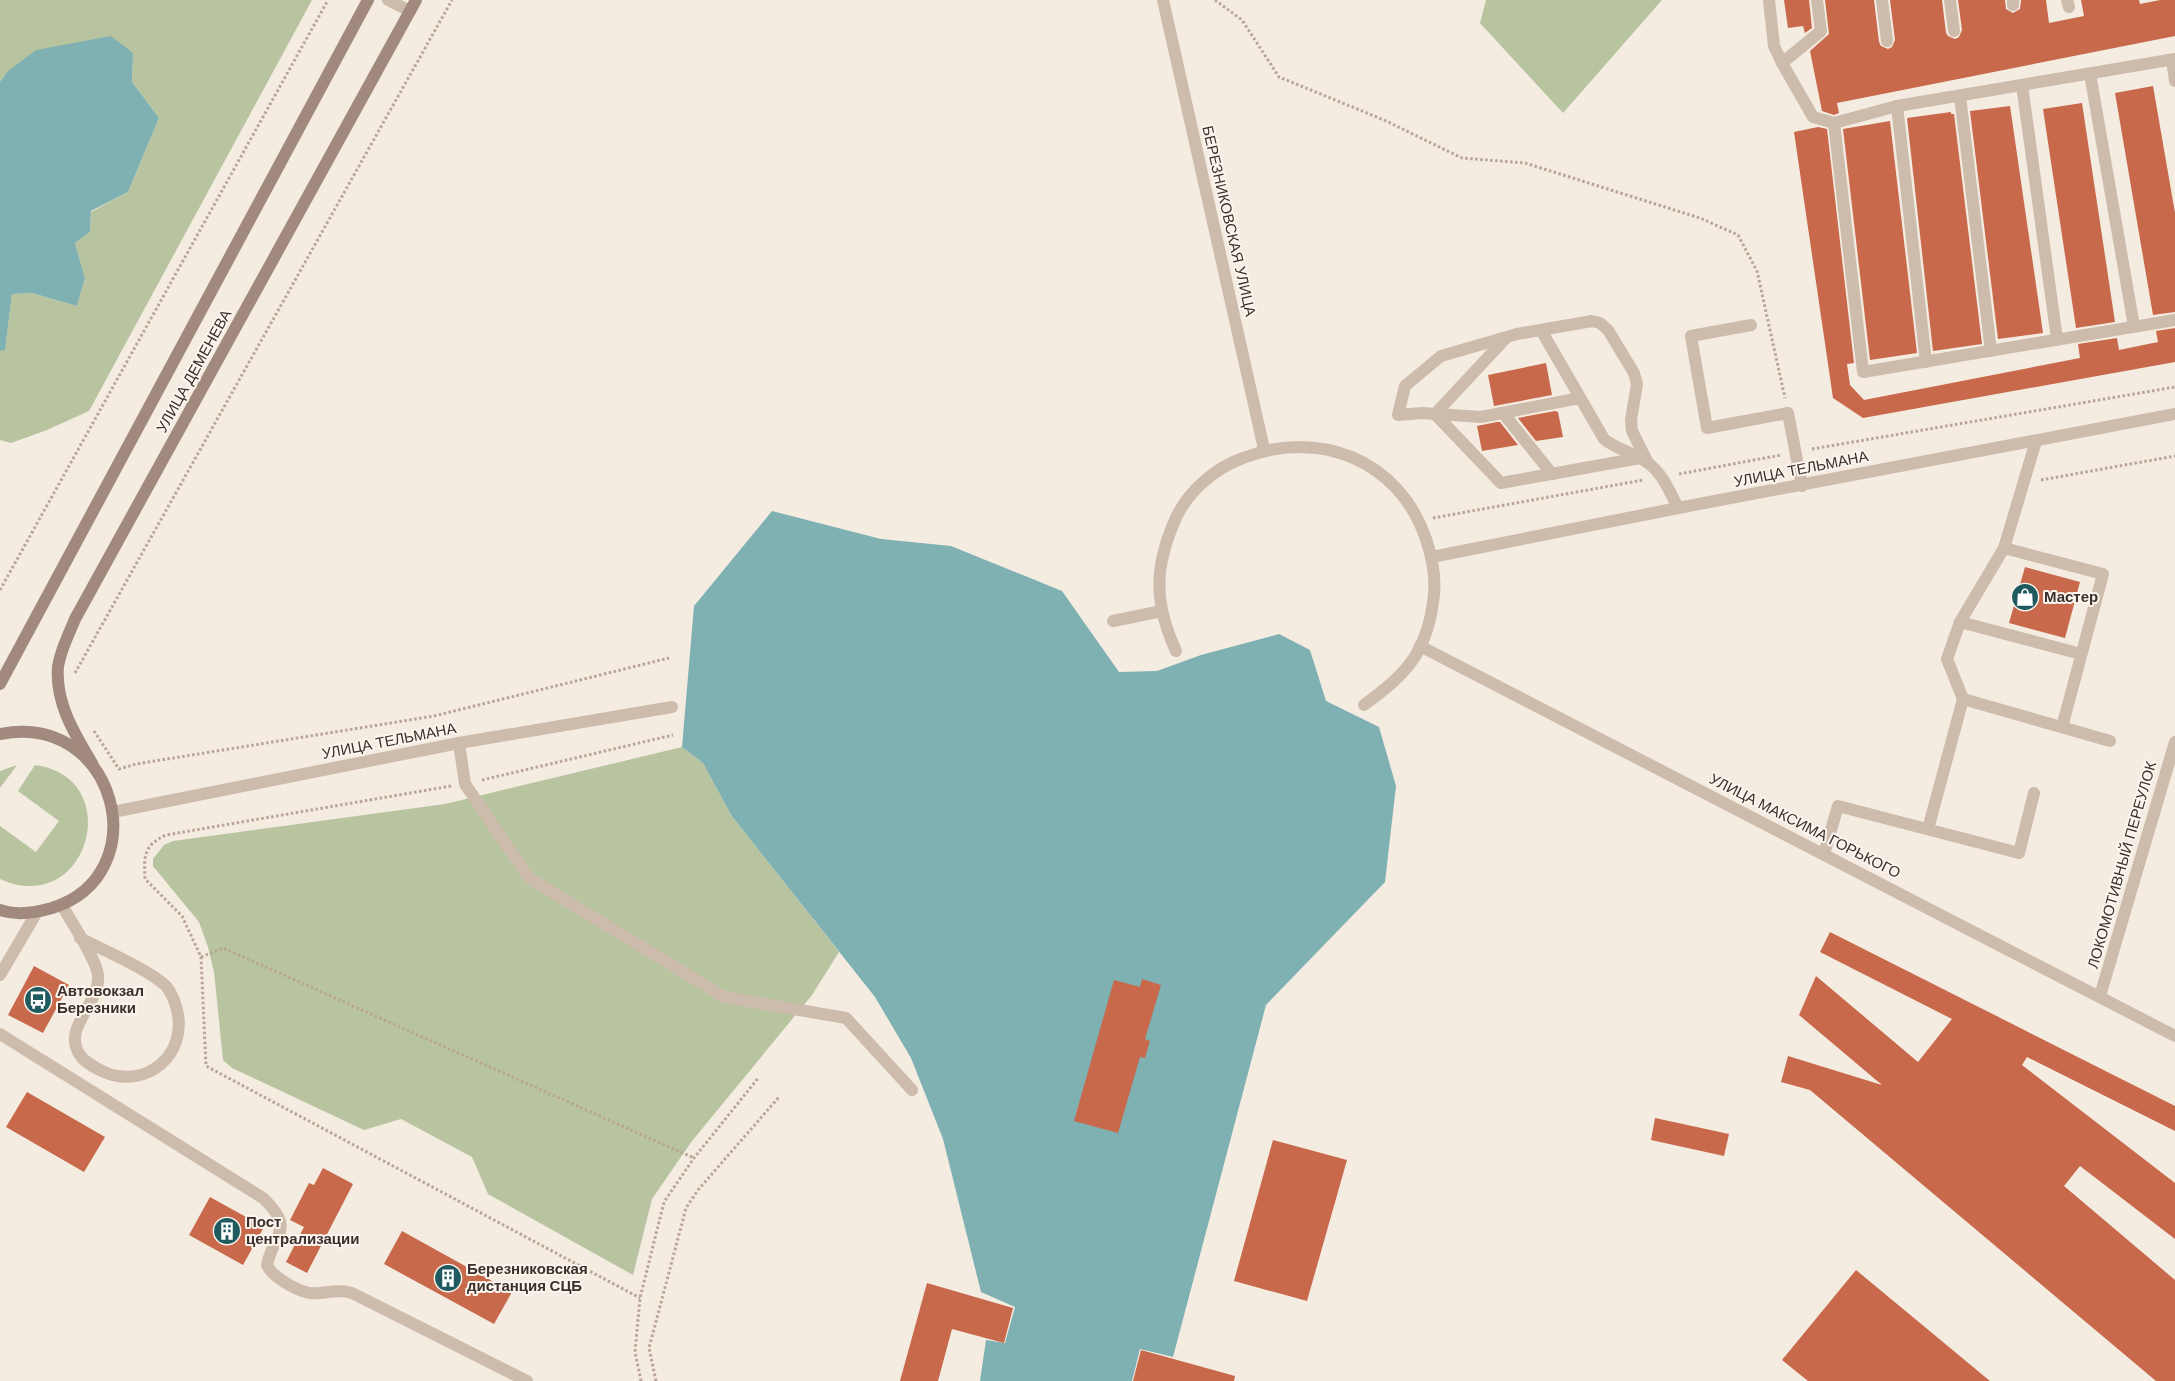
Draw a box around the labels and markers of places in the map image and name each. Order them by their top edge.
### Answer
shop icon: Мастер [2010,582,2040,612]
place label: Мастер [2044,587,2098,607]
place label: Автовокзал Березники [57,981,144,1018]
bus stop icon: Автовокзал Березники [23,985,53,1015]
place label: Пост централизации [246,1212,360,1249]
building icon: Пост централизации [212,1216,242,1246]
place label: Березниковская дистанция СЦБ [467,1259,588,1296]
building icon: Березниковская дистанция СЦБ [433,1263,463,1293]

